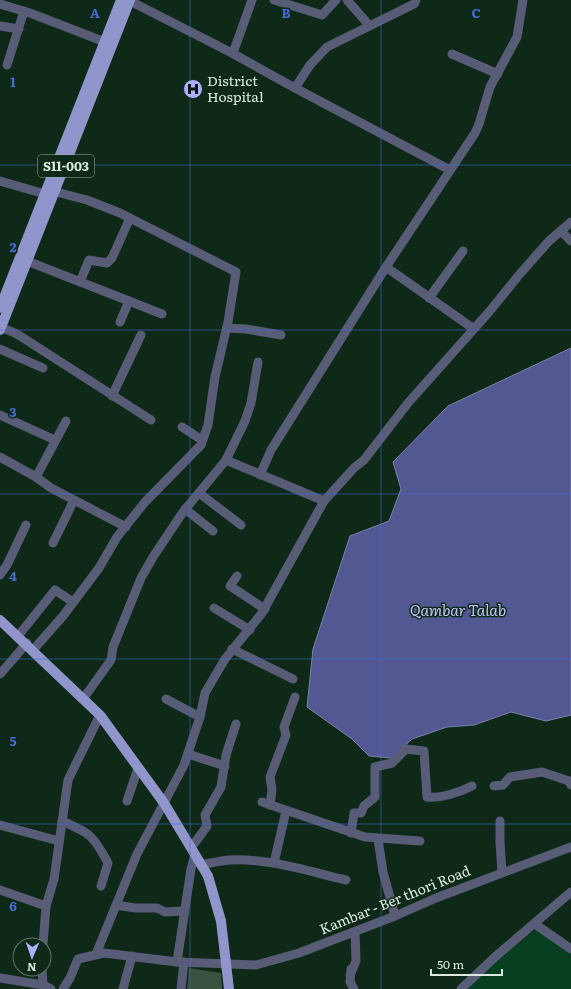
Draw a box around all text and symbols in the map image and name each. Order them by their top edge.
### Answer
text: A [90,3,100,22]
text: B [282,3,291,22]
text: C [471,3,481,22]
place label: District Hospital [207,70,264,106]
text: 1 [10,72,16,91]
hospital icon: District Hospital [182,78,204,100]
road number: S11-003 [38,155,94,177]
text: 2 [10,237,17,256]
text: 3 [9,402,17,421]
text: 4 [9,566,17,585]
water label: Qambar Talab [410,598,506,621]
text: 5 [9,731,17,750]
street label: Kambar - Ber thori Road [316,860,473,938]
text: 6 [9,896,17,915]
north arrow [12,937,52,977]
scale bar [431,951,502,977]
text: 50 m [437,955,464,973]
text: N [27,960,37,976]

